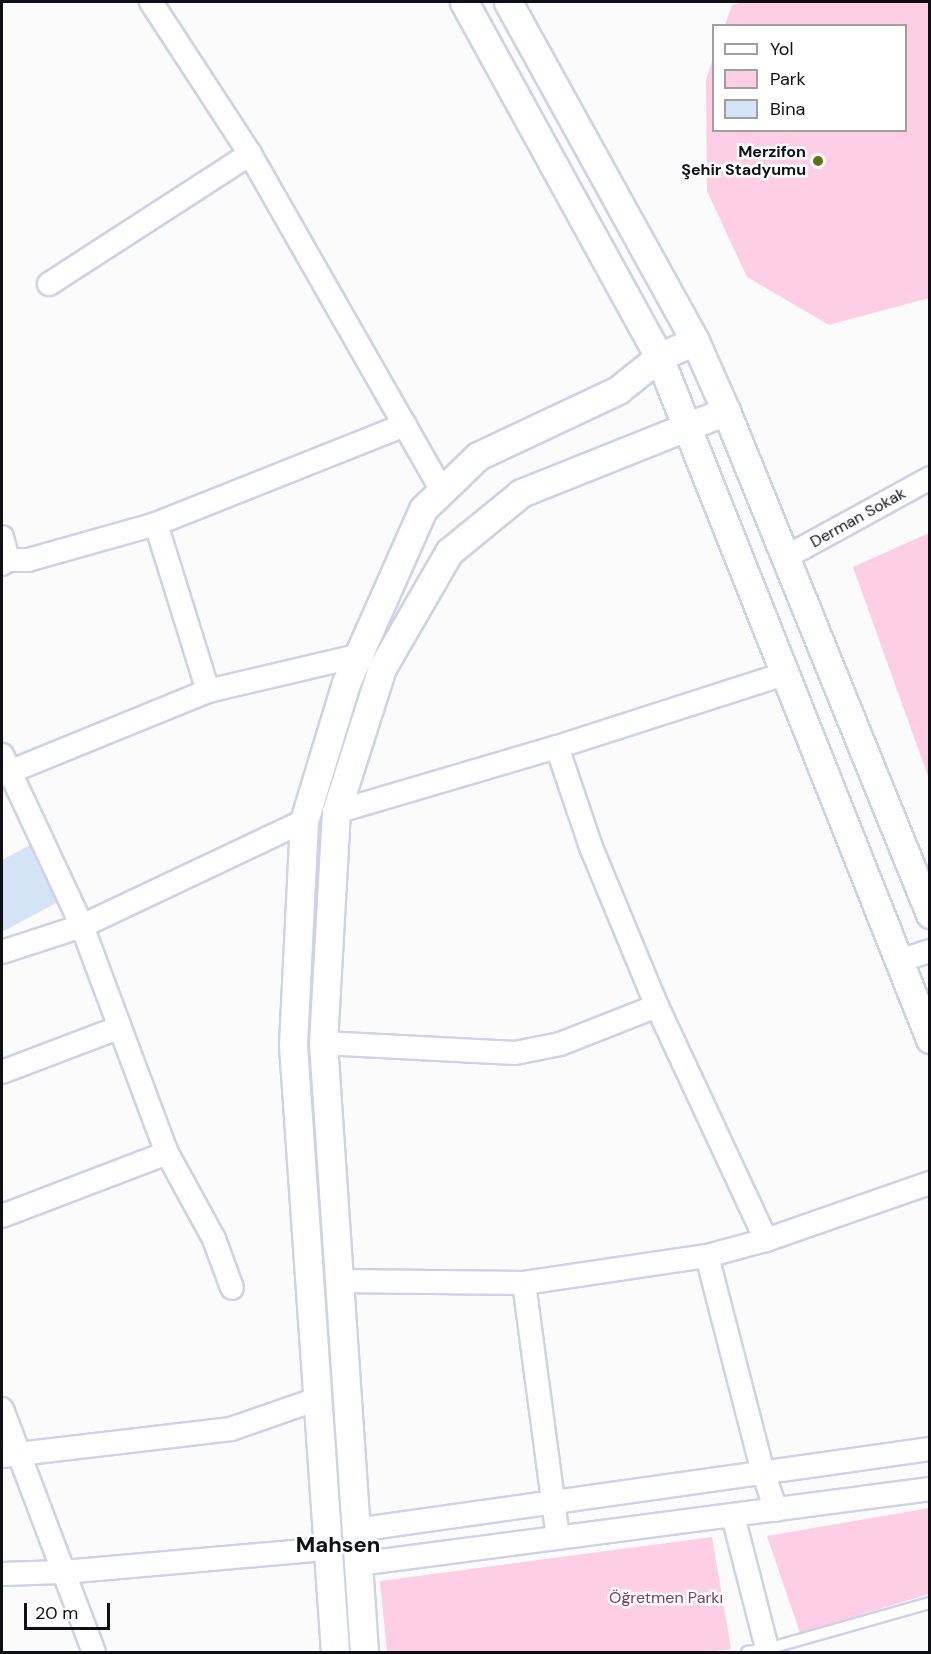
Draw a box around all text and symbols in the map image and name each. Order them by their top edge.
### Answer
legend [712,24,907,132]
text: Yol [770,37,794,61]
text: Park [770,67,806,91]
text: Bina [770,97,805,121]
place label: Merzifon Şehir Stadyumu [681,142,806,180]
marker: Merzifon Şehir Stadyumu [811,154,825,168]
street label: Derman Sokak [807,484,909,552]
district label: Mahsen [296,1532,380,1558]
park label: Öğretmen Parkı [609,1588,723,1608]
scale bar [27,1591,112,1629]
text: 20 m [35,1601,78,1625]

